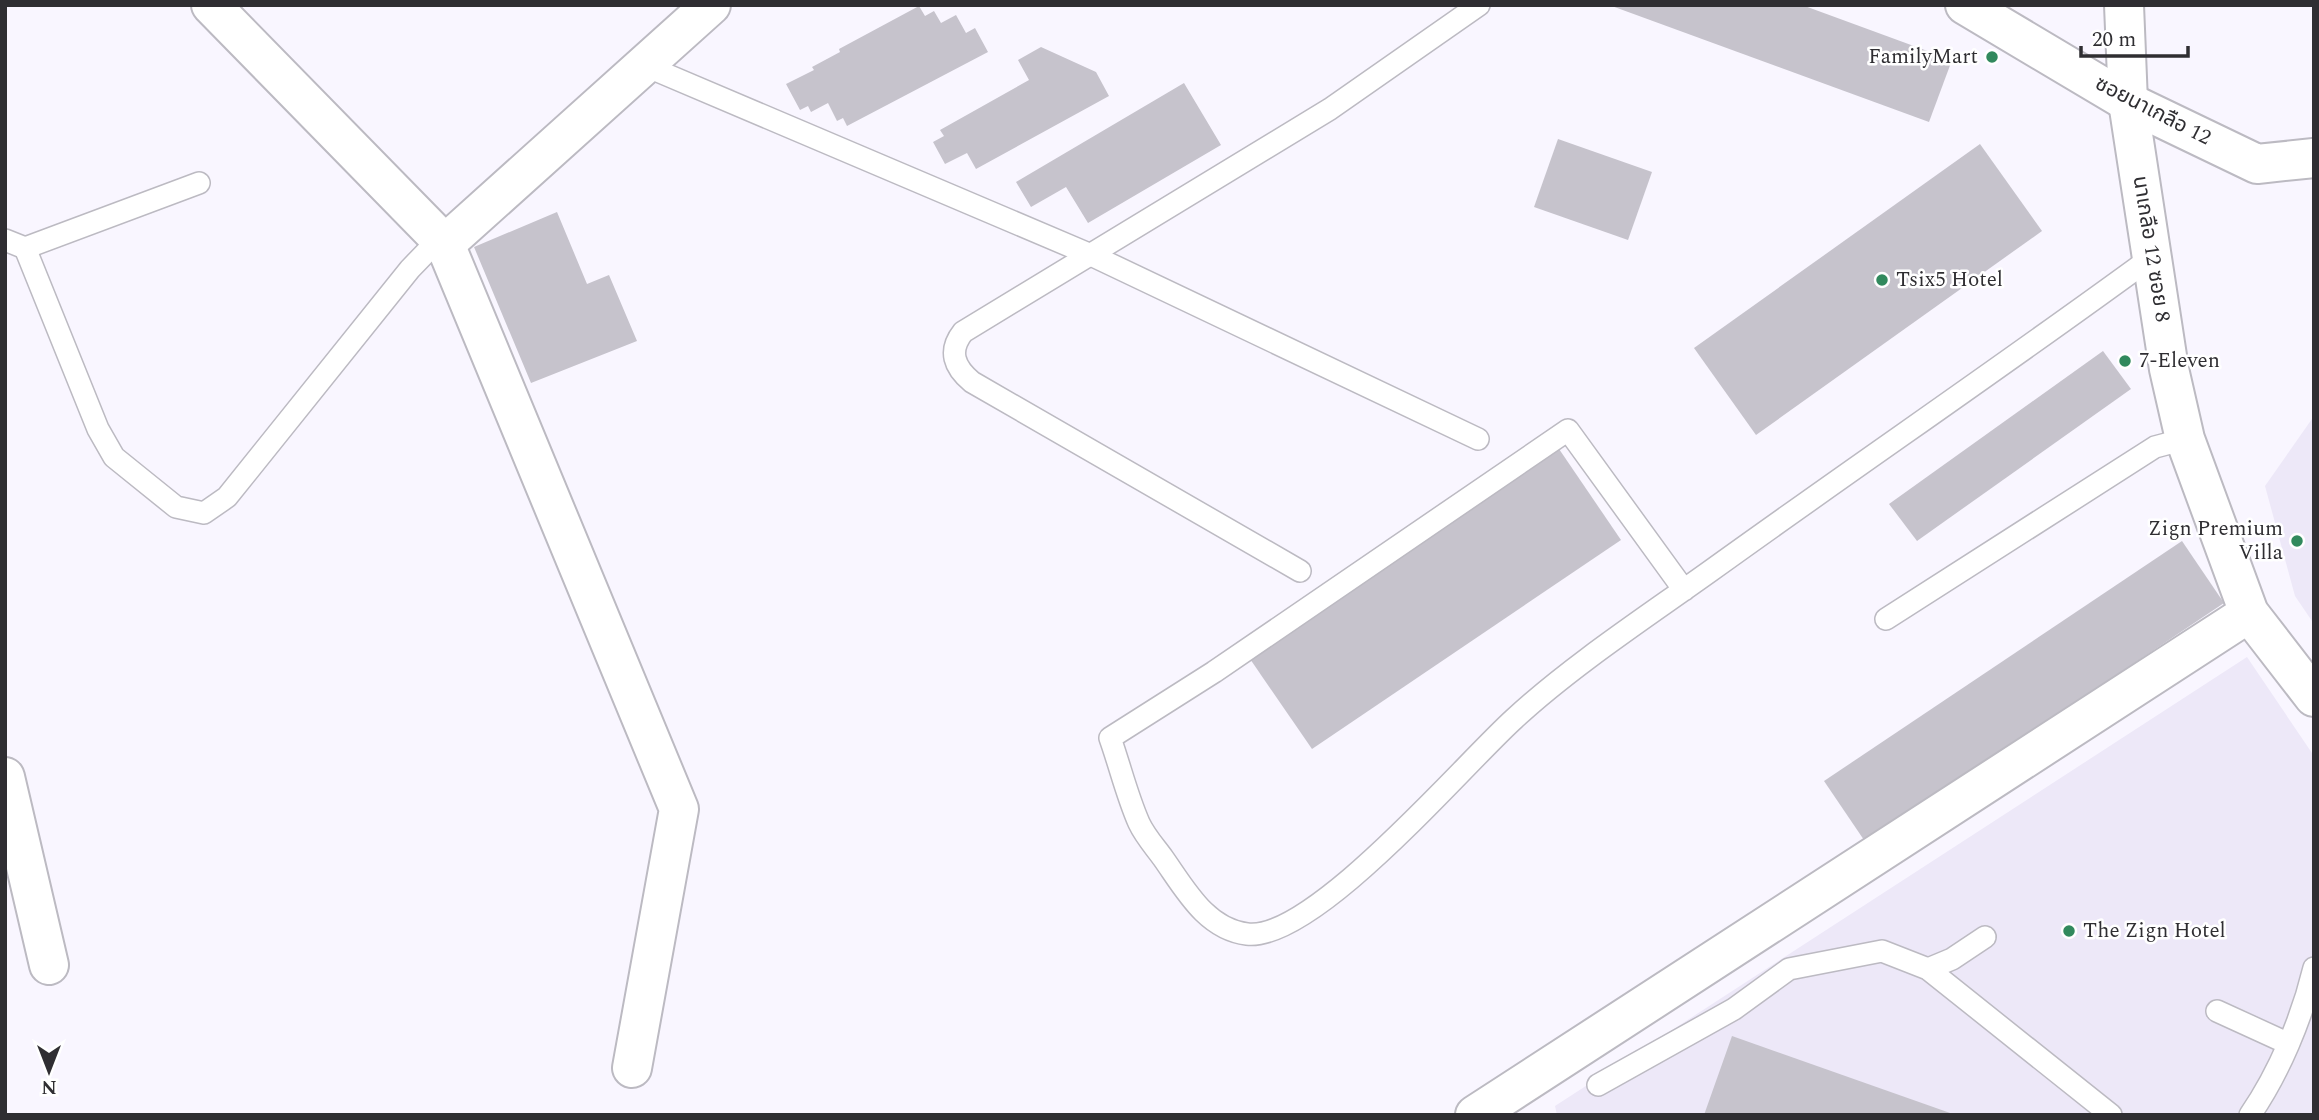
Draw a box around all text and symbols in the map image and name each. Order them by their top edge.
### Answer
scale bar [2081,14,2188,58]
text: 20 m [2092,24,2136,56]
place label: FamilyMart [1868,41,1978,73]
marker: FamilyMart [1984,49,2000,65]
street label: ซอยนาเกลือ 12 [2089,68,2217,154]
street label: นาเกลือ 12 ซอย 8 [2124,174,2178,324]
place label: Tsix5 Hotel [1896,264,2003,296]
marker: Tsix5 Hotel [1874,272,1890,288]
place label: 7-Eleven [2139,345,2220,377]
marker: 7-Eleven [2117,353,2133,369]
place label: Zign Premium Villa [2148,513,2284,569]
marker: Zign Premium Villa [2289,533,2305,549]
place label: The Zign Hotel [2083,915,2226,947]
marker: The Zign Hotel [2061,923,2077,939]
north arrow [14,1036,84,1106]
text: N [41,1072,57,1101]

